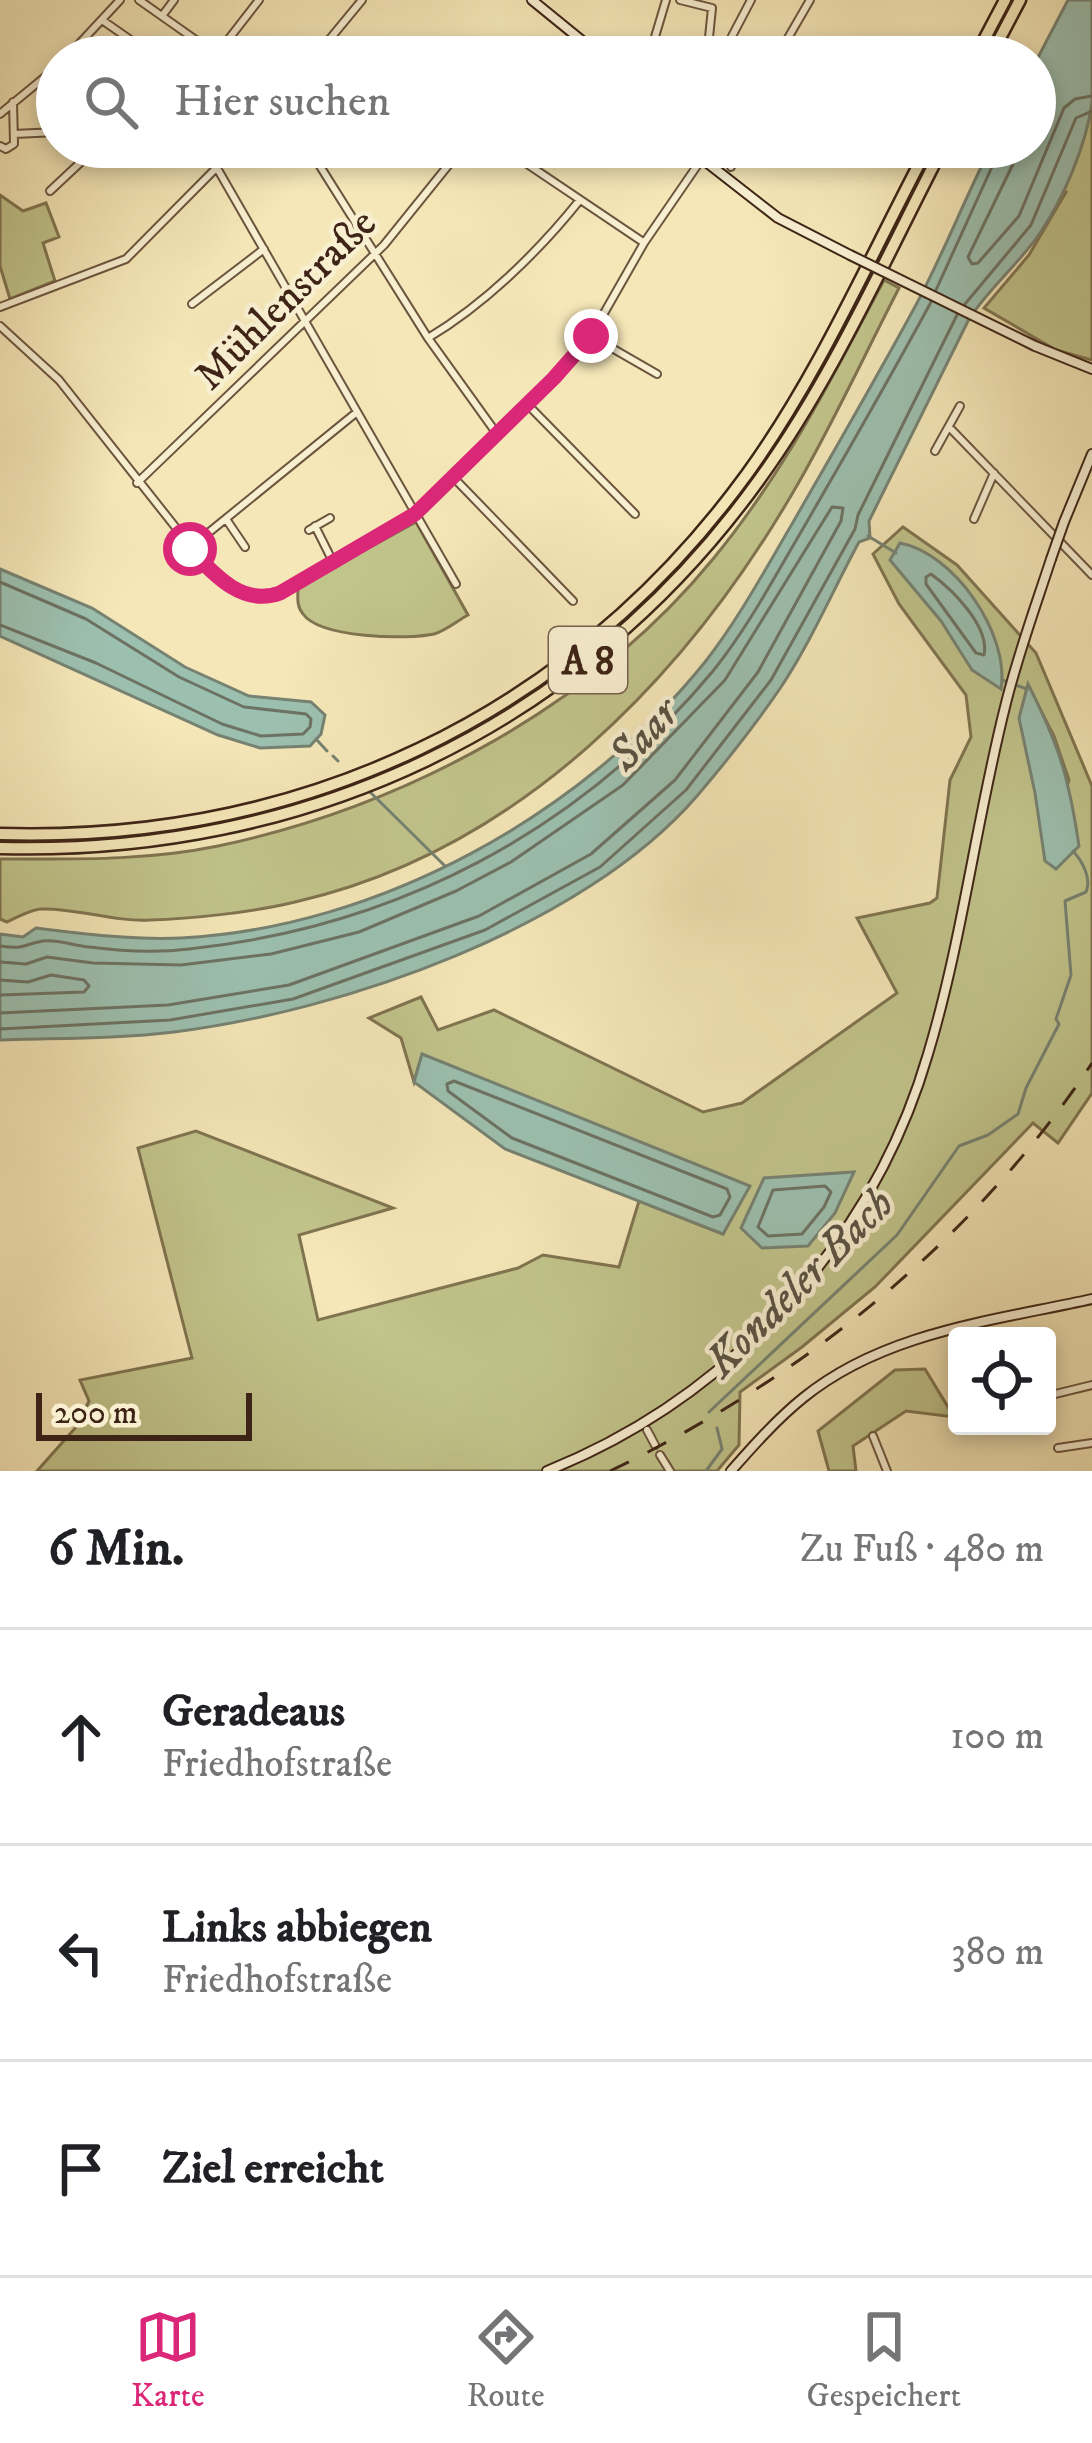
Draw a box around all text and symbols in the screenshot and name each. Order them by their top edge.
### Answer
search box [36,36,1056,168]
icon: search [78,69,144,135]
text: Hier suchen [174,74,390,130]
street label: Mühlenstraße [184,198,388,402]
route end [564,309,618,363]
route start [163,522,217,576]
road number: A 8 [549,627,627,693]
water label: Saar [596,685,694,784]
water label: Kondeler Bach [692,1177,907,1391]
map controls [948,1327,1056,1435]
button: locate [948,1327,1056,1435]
scale bar [36,1387,252,1440]
text: 200 m [54,1393,138,1434]
text: 6 Min. [48,1517,184,1581]
text: Zu Fuß · 480 m [800,1525,1044,1574]
text: Geradeaus [162,1684,345,1740]
icon: ahead [48,1704,114,1770]
text: 100 m [950,1712,1044,1761]
text: Friedhofstraße [162,1740,392,1789]
text: Links abbiegen [162,1900,432,1956]
icon: left [48,1920,114,1986]
text: 380 m [951,1928,1044,1977]
text: Friedhofstraße [162,1956,392,2005]
icon: arrive [48,2136,114,2202]
text: Ziel erreicht [162,2141,384,2197]
tab: Karte [131,2304,205,2417]
tab: Route [467,2304,545,2417]
tab: Gespeichert [807,2304,961,2417]

